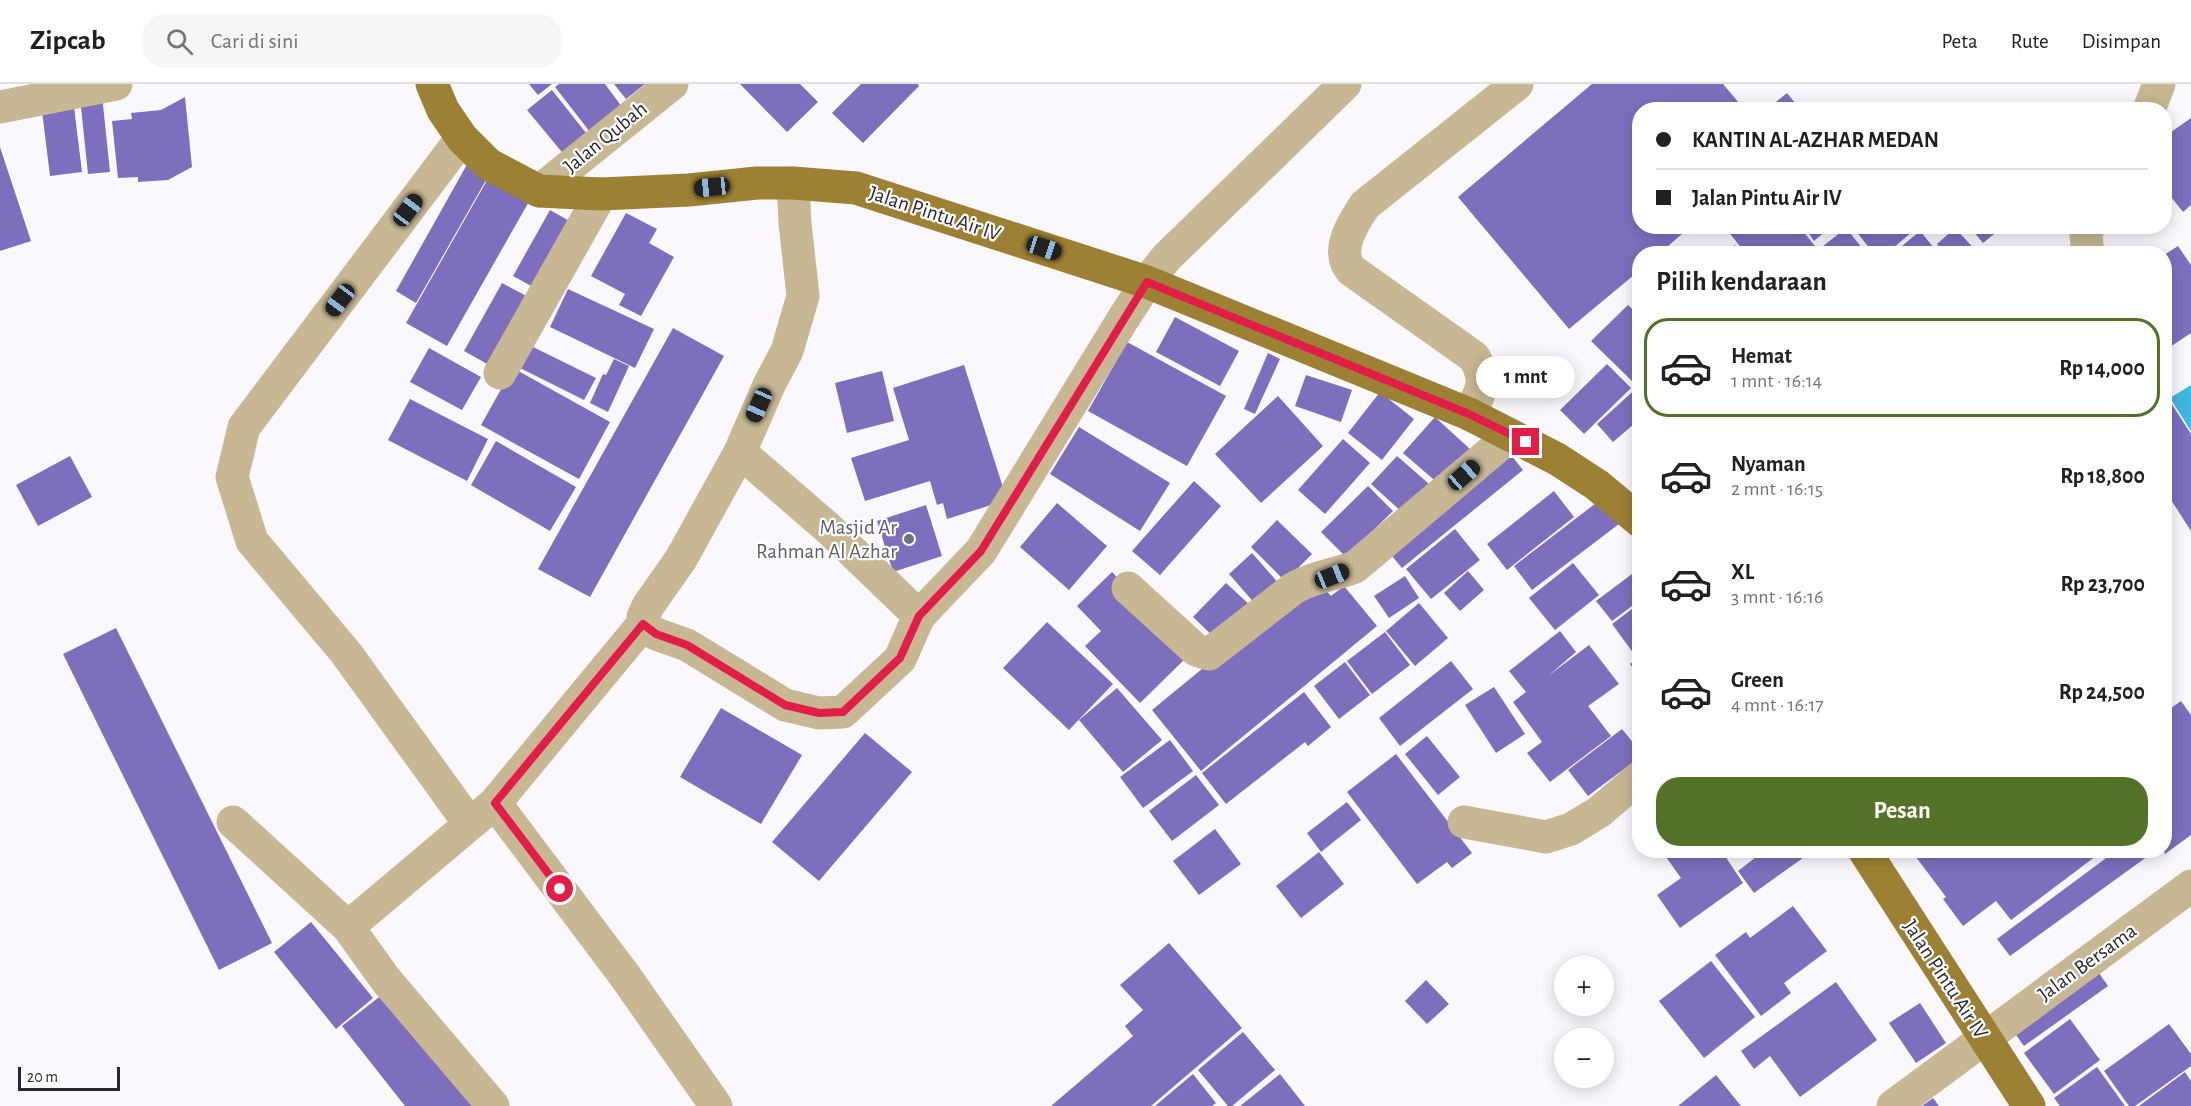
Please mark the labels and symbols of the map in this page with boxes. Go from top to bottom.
street label: Jalan Qubah [560,98,651,177]
car [693,176,731,198]
street label: Jalan Pintu Air IV [866,182,1003,245]
car [390,190,426,230]
car [1024,234,1064,262]
car [322,280,358,320]
callout: 1 mnt [1476,355,1576,397]
car [743,385,775,425]
route end [1512,428,1539,455]
car [1445,456,1483,494]
place label: Masjid Ar Rahman Al Azhar [756,517,897,562]
marker: Masjid Ar Rahman Al Azhar [902,532,916,546]
car [1312,561,1352,591]
route start [546,875,573,902]
street label: Jalan Pintu Air IV [1899,916,1992,1043]
street label: Jalan Bersama [2034,920,2141,1005]
scale bar [18,1064,120,1092]

